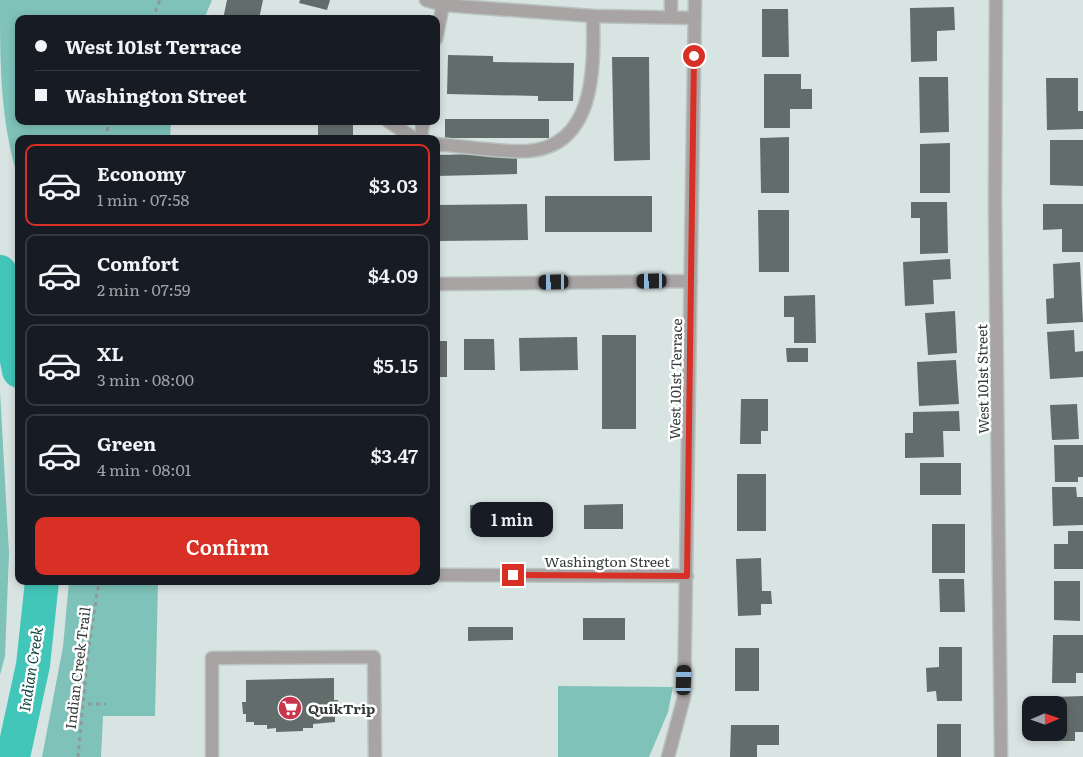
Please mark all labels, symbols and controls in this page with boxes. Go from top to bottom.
text: West 101st Terrace [65,32,242,60]
route start [683,45,705,67]
text: Washington Street [65,81,246,109]
text: Economy [97,159,186,187]
icon: car [37,163,82,208]
text: $3.03 [369,171,418,199]
text: 1 min · 07:58 [97,187,189,211]
text: Comfort [97,249,179,277]
icon: car [37,253,82,298]
text: $4.09 [368,261,418,289]
car [636,273,667,289]
car [538,274,569,290]
text: 2 min · 07:59 [97,277,190,301]
street label: West 101st Terrace [664,318,686,440]
street label: West 101st Street [971,324,993,434]
text: XL [97,339,124,367]
icon: car [37,343,82,388]
text: $5.15 [373,351,418,379]
text: 3 min · 08:00 [97,367,194,391]
text: Green [97,429,156,457]
icon: car [37,433,82,478]
text: $3.47 [370,441,418,469]
text: 4 min · 08:01 [97,457,191,481]
callout: 1 min [472,502,554,538]
text: 1 min [491,507,533,531]
button: Confirm [35,517,420,575]
street label: Washington Street [544,551,670,571]
route end [502,564,524,586]
street label: Indian Creek Trail [60,605,94,730]
water label: Indian Creek [12,624,48,713]
car [675,665,692,695]
supermarket icon: QuikTrip [277,695,303,721]
north arrow [1022,696,1068,741]
map controls [1022,696,1067,741]
place label: QuikTrip [308,698,375,718]

